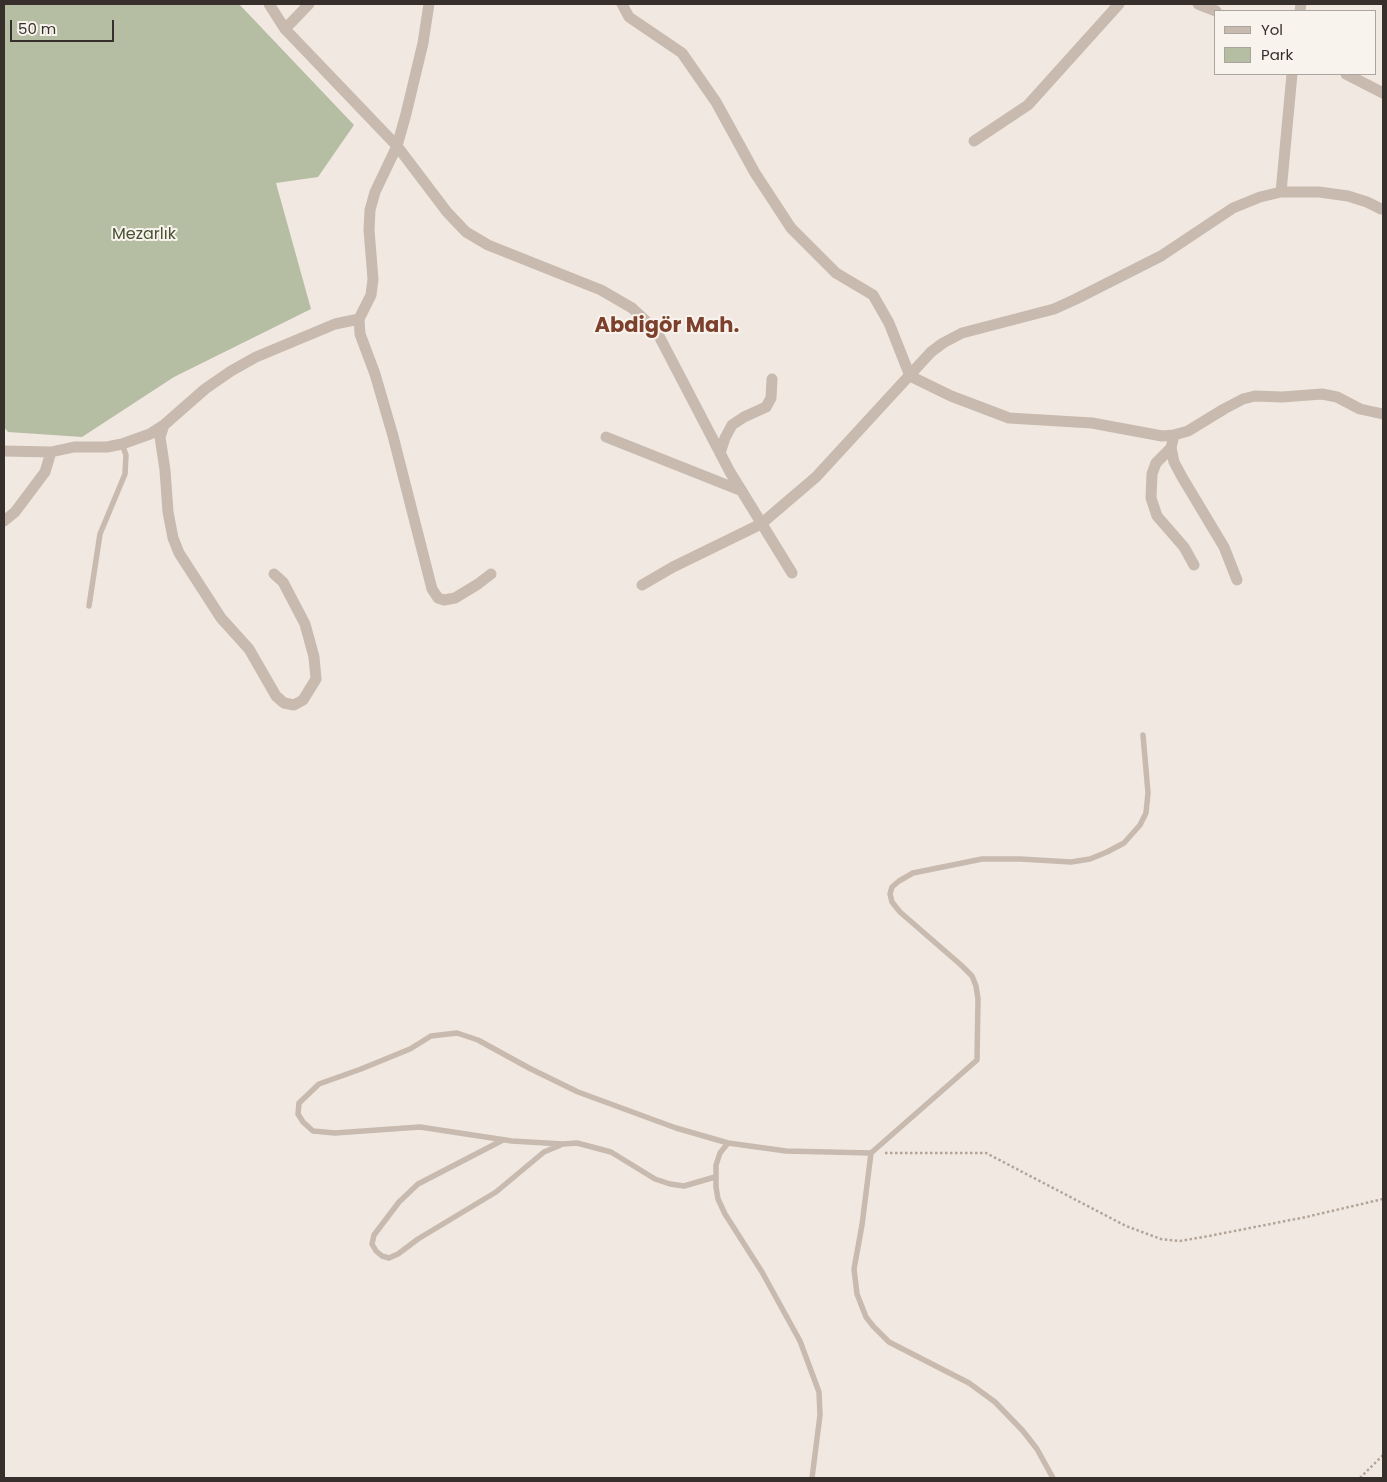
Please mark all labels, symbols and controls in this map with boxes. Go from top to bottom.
scale bar [12,10,116,42]
legend [1214,10,1377,75]
text: 50 m [18,18,56,39]
text: Yol [1261,19,1283,40]
text: Park [1261,44,1293,65]
park label: Mezarlık [112,225,176,245]
district label: Abdigör Mah. [595,314,739,340]

